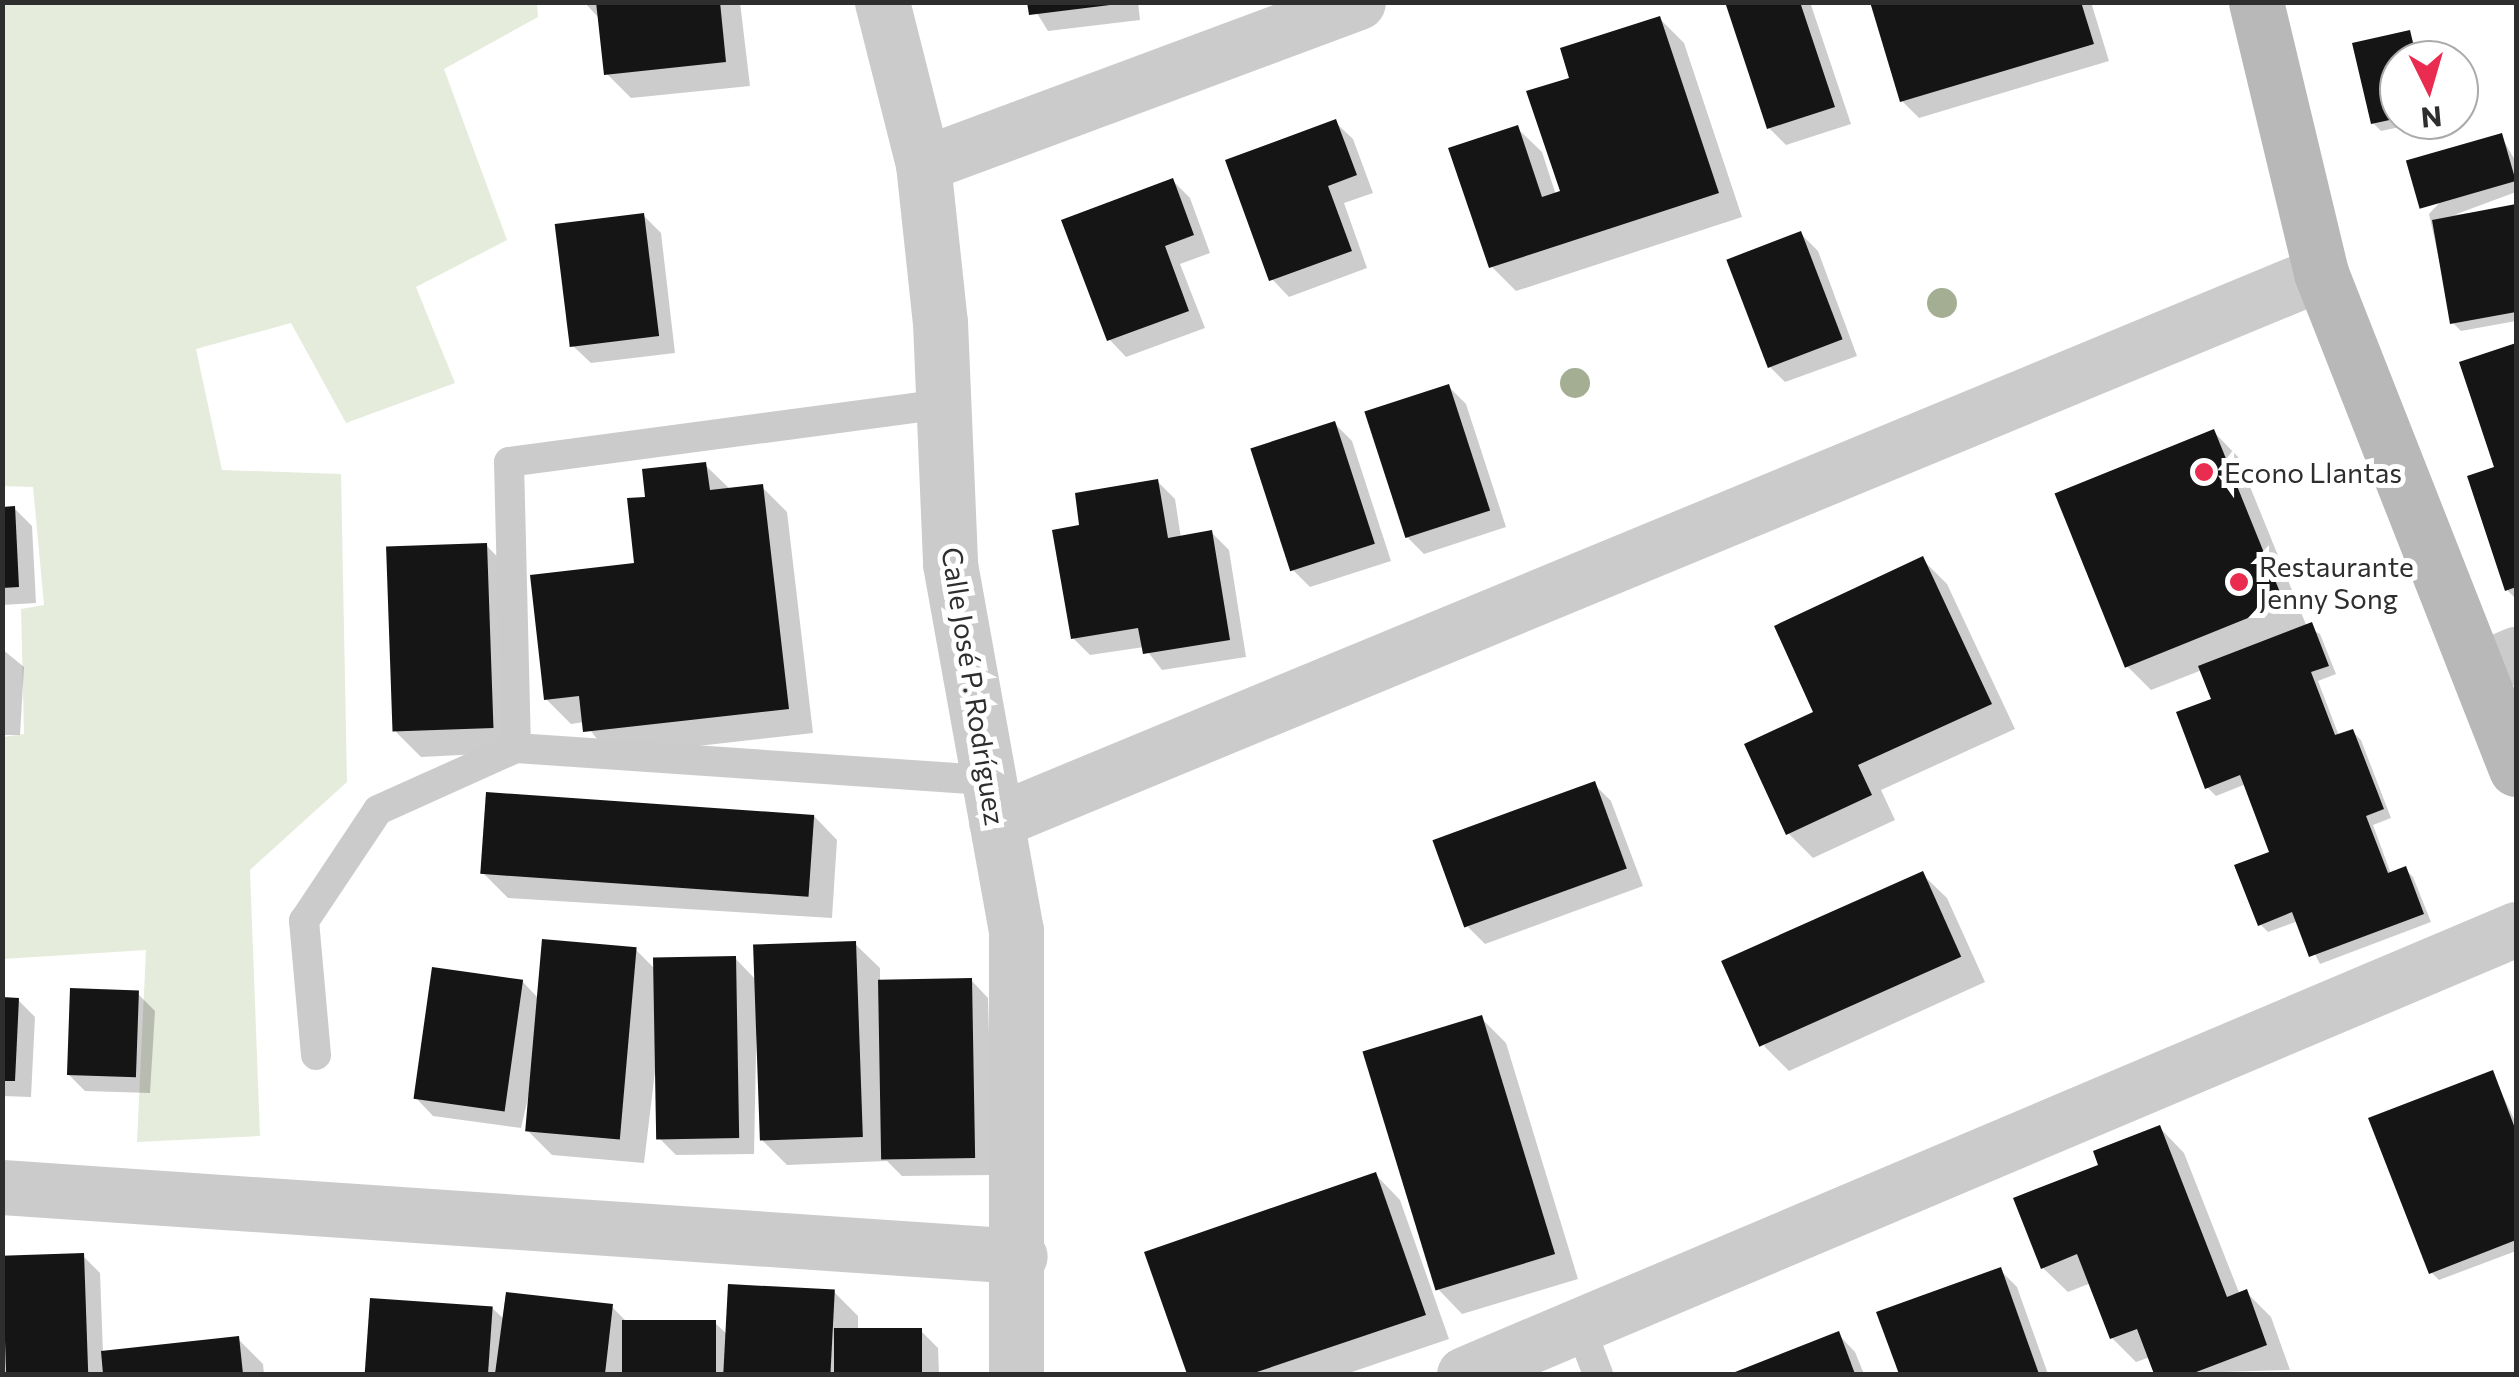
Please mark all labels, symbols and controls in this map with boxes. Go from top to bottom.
north arrow [2379,40,2479,140]
text: N [2419,100,2443,136]
place label: Econo Llantas [2224,455,2402,489]
marker: Econo Llantas [2193,461,2215,483]
street label: Calle José P. Rodríguez [935,545,1013,827]
place label: Restaurante Jenny Song [2259,549,2414,615]
marker: Restaurante Jenny Song [2228,571,2250,593]

